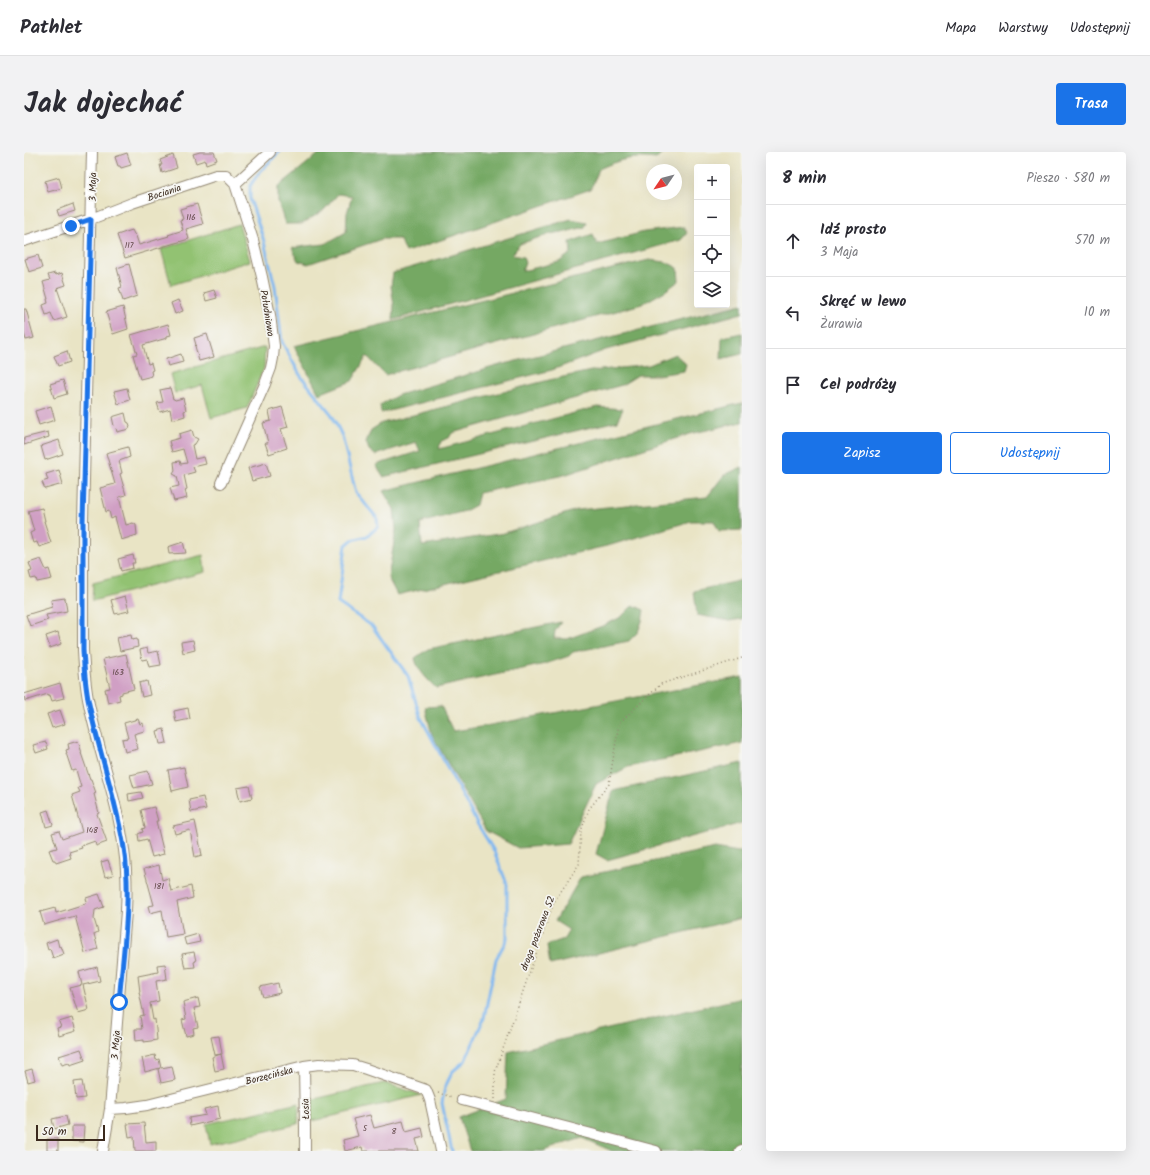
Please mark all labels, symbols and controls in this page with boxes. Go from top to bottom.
text: Pathlet [20,13,82,43]
text: Mapa [945,17,976,39]
text: Warstwy [998,17,1048,39]
text: Udostępnij [1070,17,1130,39]
text: Jak dojechać [24,82,183,127]
button: Trasa [1056,83,1126,125]
north arrow [646,164,682,200]
map controls [694,164,730,308]
button: + [694,164,730,200]
text: 8 min [782,165,826,192]
text: Pieszo · 580 m [1026,168,1110,189]
street label: 3 Maja [85,172,101,202]
street label: Bociania [145,180,184,206]
button: − [694,200,730,236]
house number: 116 [186,211,196,224]
route end [62,217,80,235]
text: Idź prosto [820,218,886,242]
icon: ahead [782,230,804,252]
text: 570 m [1075,230,1110,251]
button: locate [694,236,730,272]
house number: 117 [125,239,134,252]
text: 3 Maja [820,242,858,263]
button: layers [694,272,730,308]
street label: Południowa [255,289,279,338]
text: Skręć w lewo [820,290,906,314]
icon: left [782,302,804,324]
text: 10 m [1084,302,1110,323]
text: Żurawia [820,314,863,335]
text: Cel podróży [820,373,896,397]
icon: arrive [782,374,804,396]
button: Zapisz [782,432,942,474]
button: Udostępnij [950,432,1110,474]
house number: 163 [112,666,124,679]
house number: 148 [86,824,98,837]
house number: 181 [154,880,164,893]
street label: droga pożarowa 52 [516,893,560,973]
route start [110,993,128,1011]
street label: 3 Maja [107,1029,125,1060]
street label: Borzęcińska [244,1062,295,1090]
street label: Łosia [298,1098,314,1120]
house number: 5 [363,1122,368,1135]
scale bar [36,1123,105,1142]
text: 50 m [42,1123,67,1141]
house number: 8 [392,1125,397,1138]

